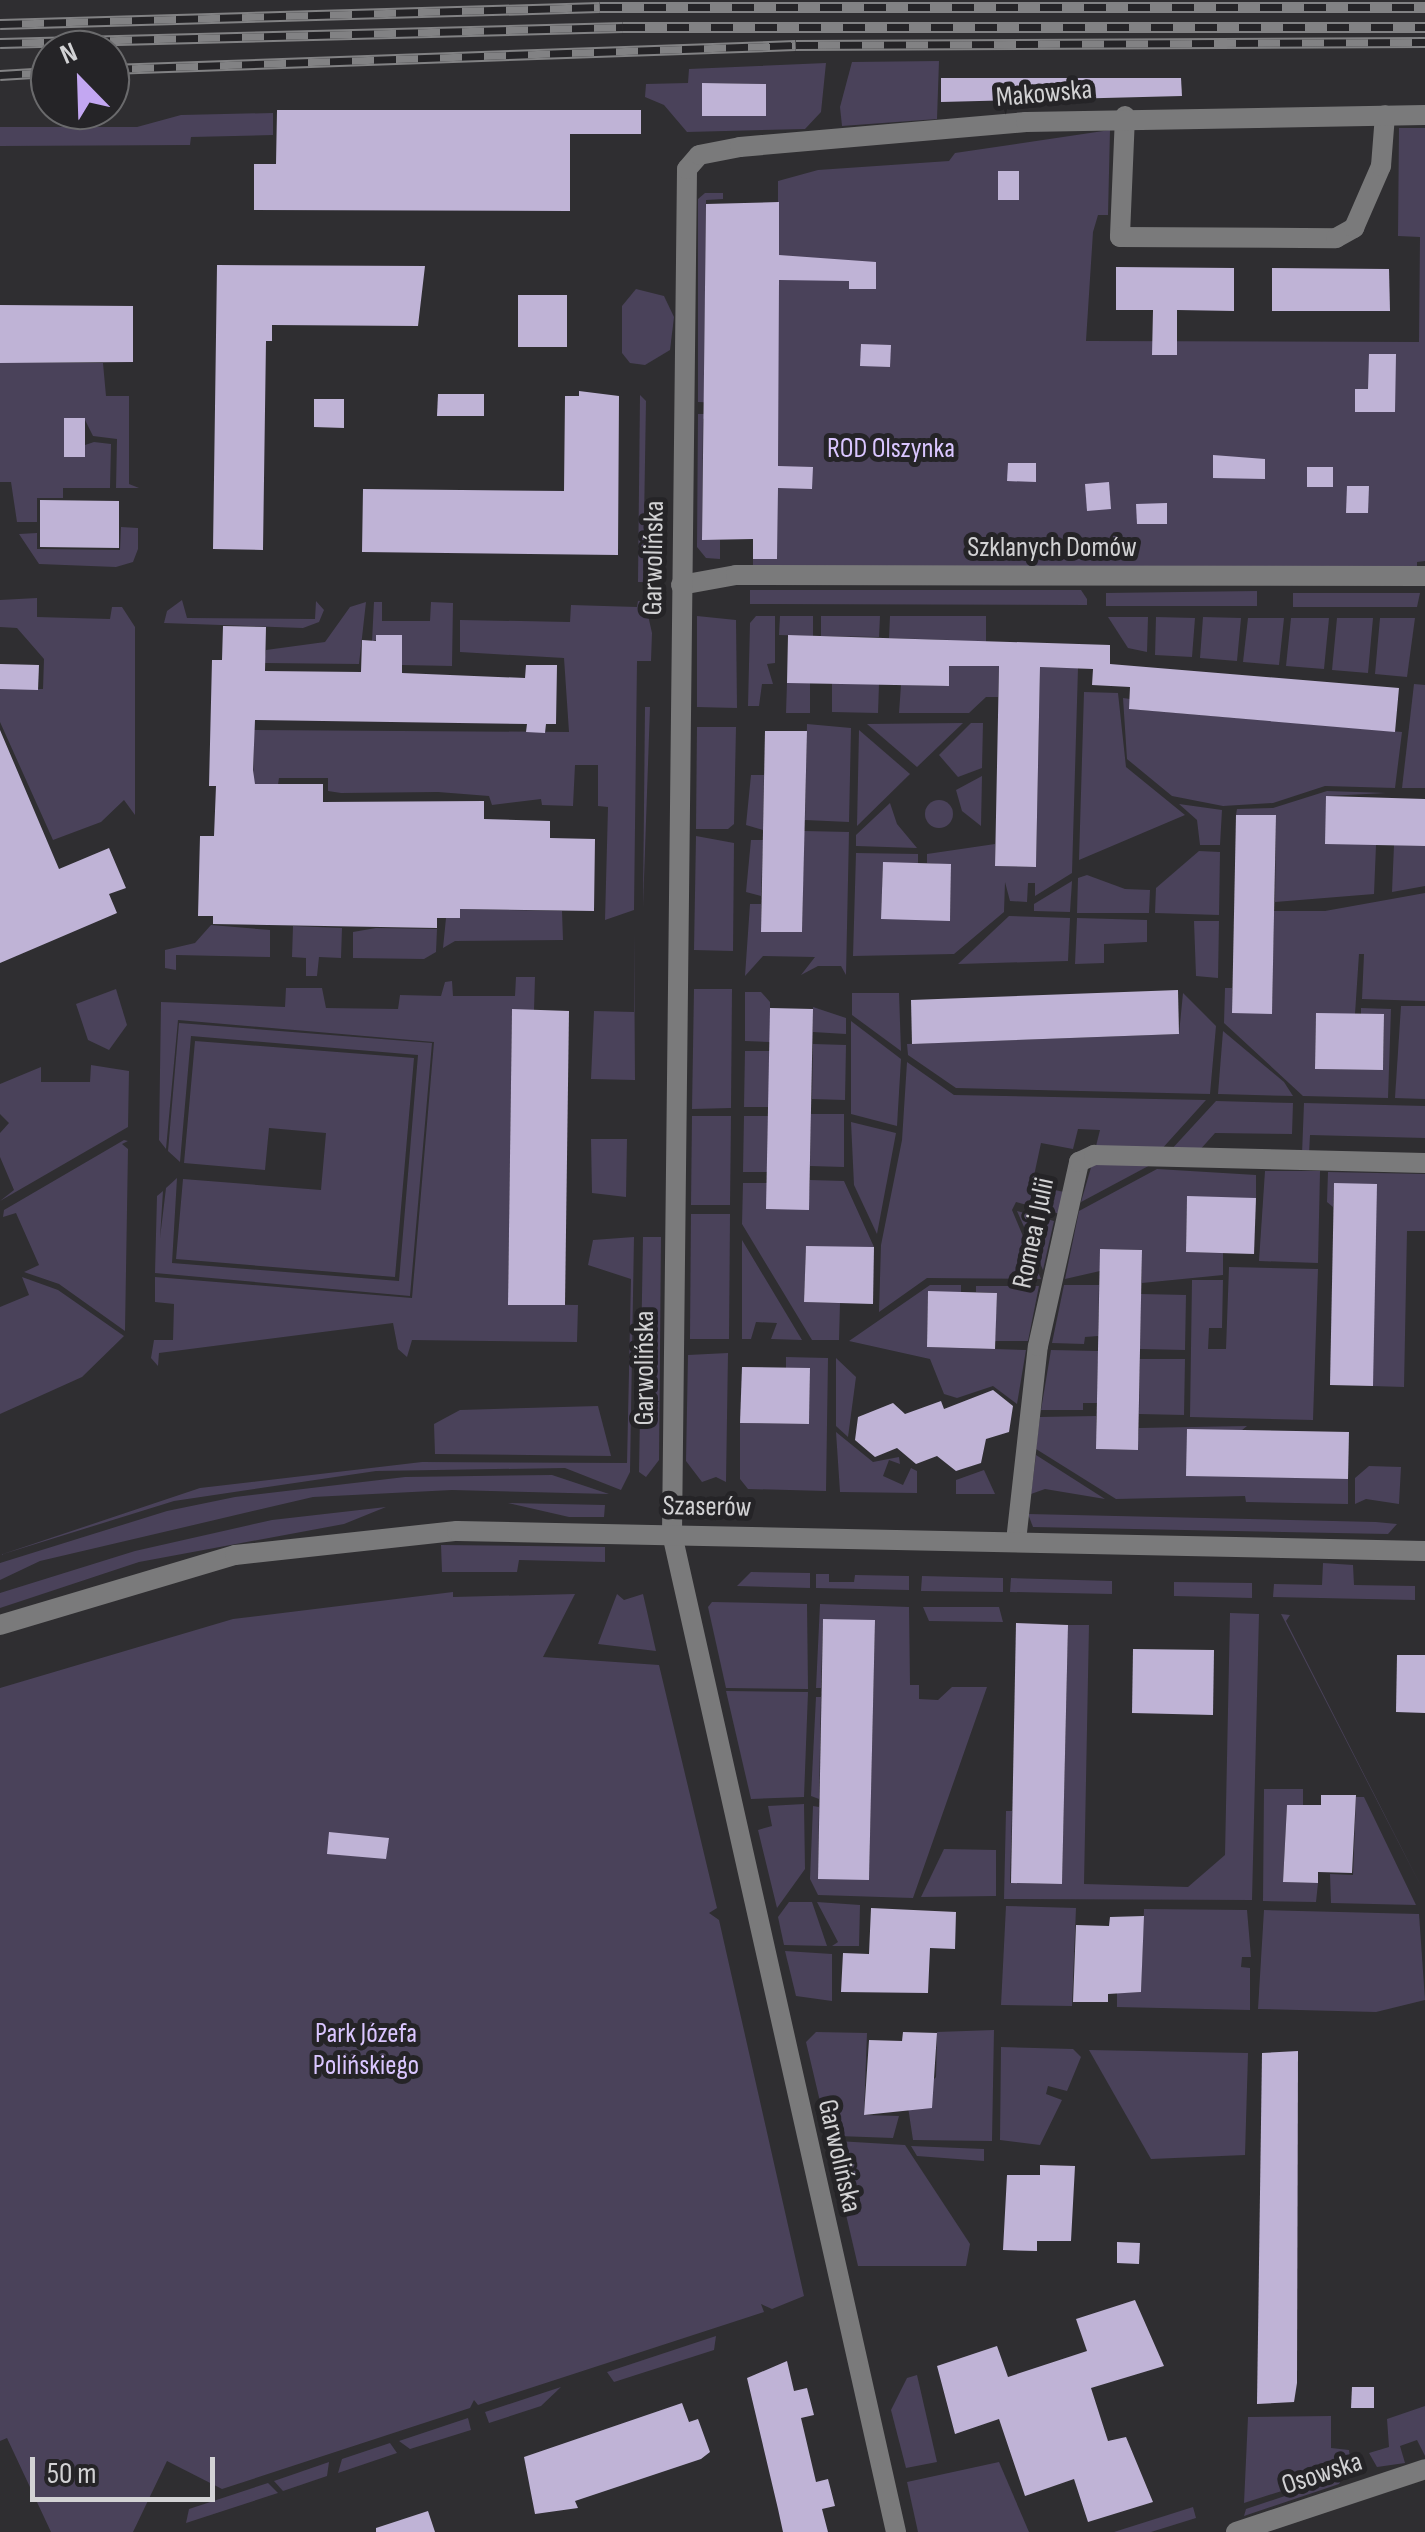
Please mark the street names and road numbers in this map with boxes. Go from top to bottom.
street label: Makowska [995,73,1093,115]
street label: Garwolińska [636,500,672,616]
street label: Szklanych Domów [967,531,1137,565]
street label: Romea i Julii [1006,1175,1062,1291]
street label: Garwolińska [628,1311,662,1425]
street label: Szaserów [662,1489,752,1525]
street label: Garwolińska [810,2096,868,2216]
street label: Osowska [1278,2445,1366,2503]

